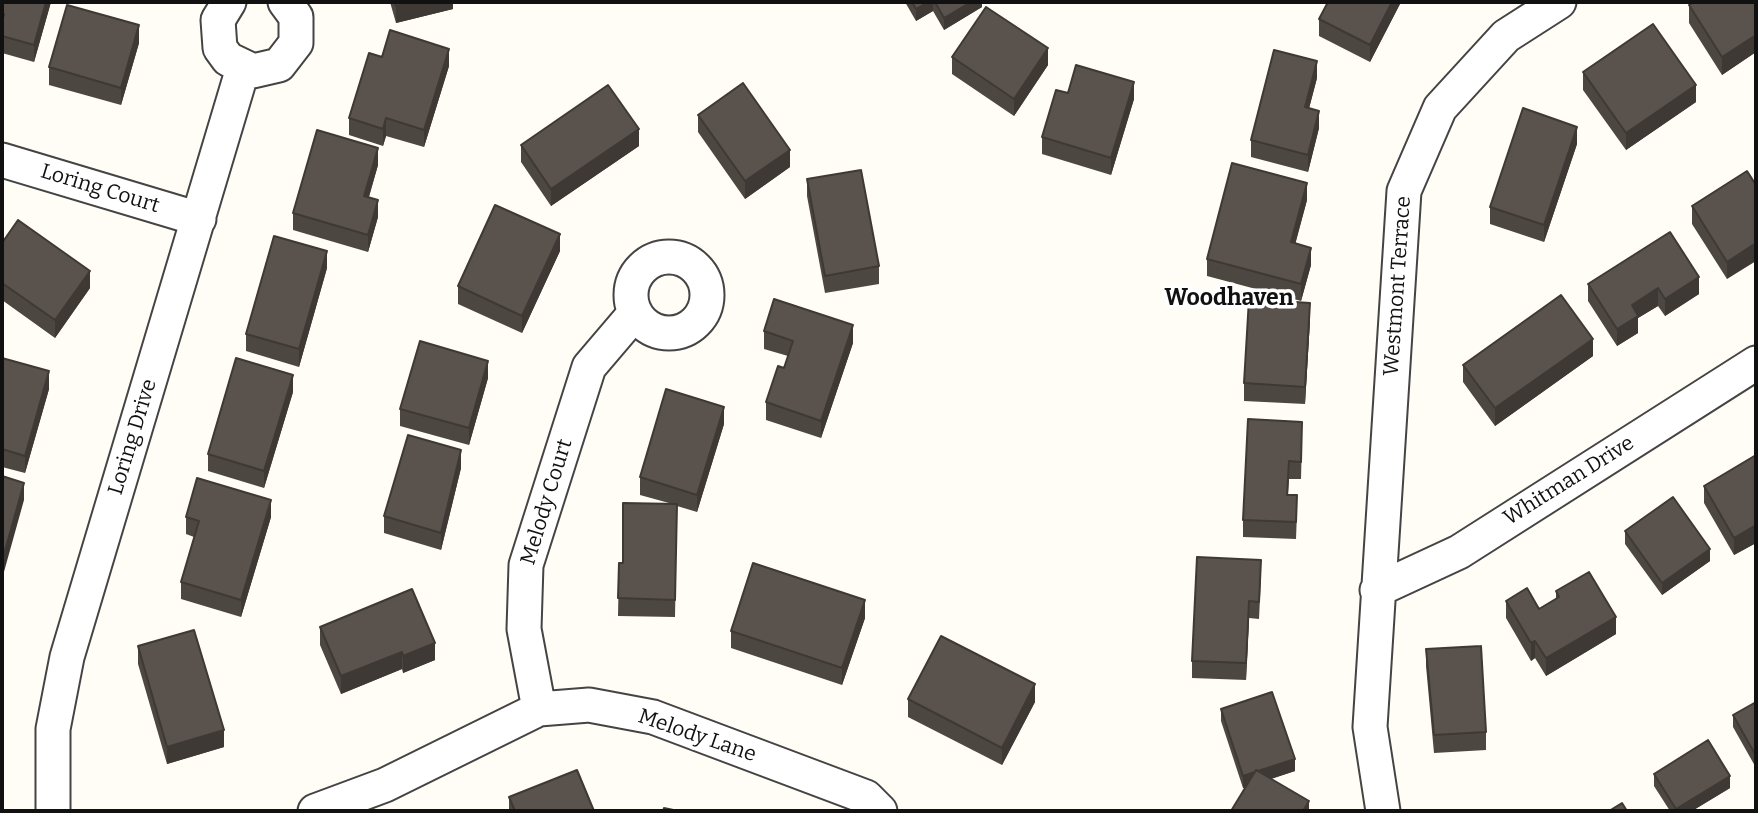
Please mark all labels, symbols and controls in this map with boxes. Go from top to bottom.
street label: Loring Court [38,159,162,219]
street label: Westmont Terrace [1379,195,1417,377]
district label: Woodhaven [1165,285,1293,313]
street label: Loring Drive [103,376,163,498]
street label: Whitman Drive [1499,431,1639,531]
street label: Melody Court [516,436,578,568]
street label: Melody Lane [635,704,759,768]

